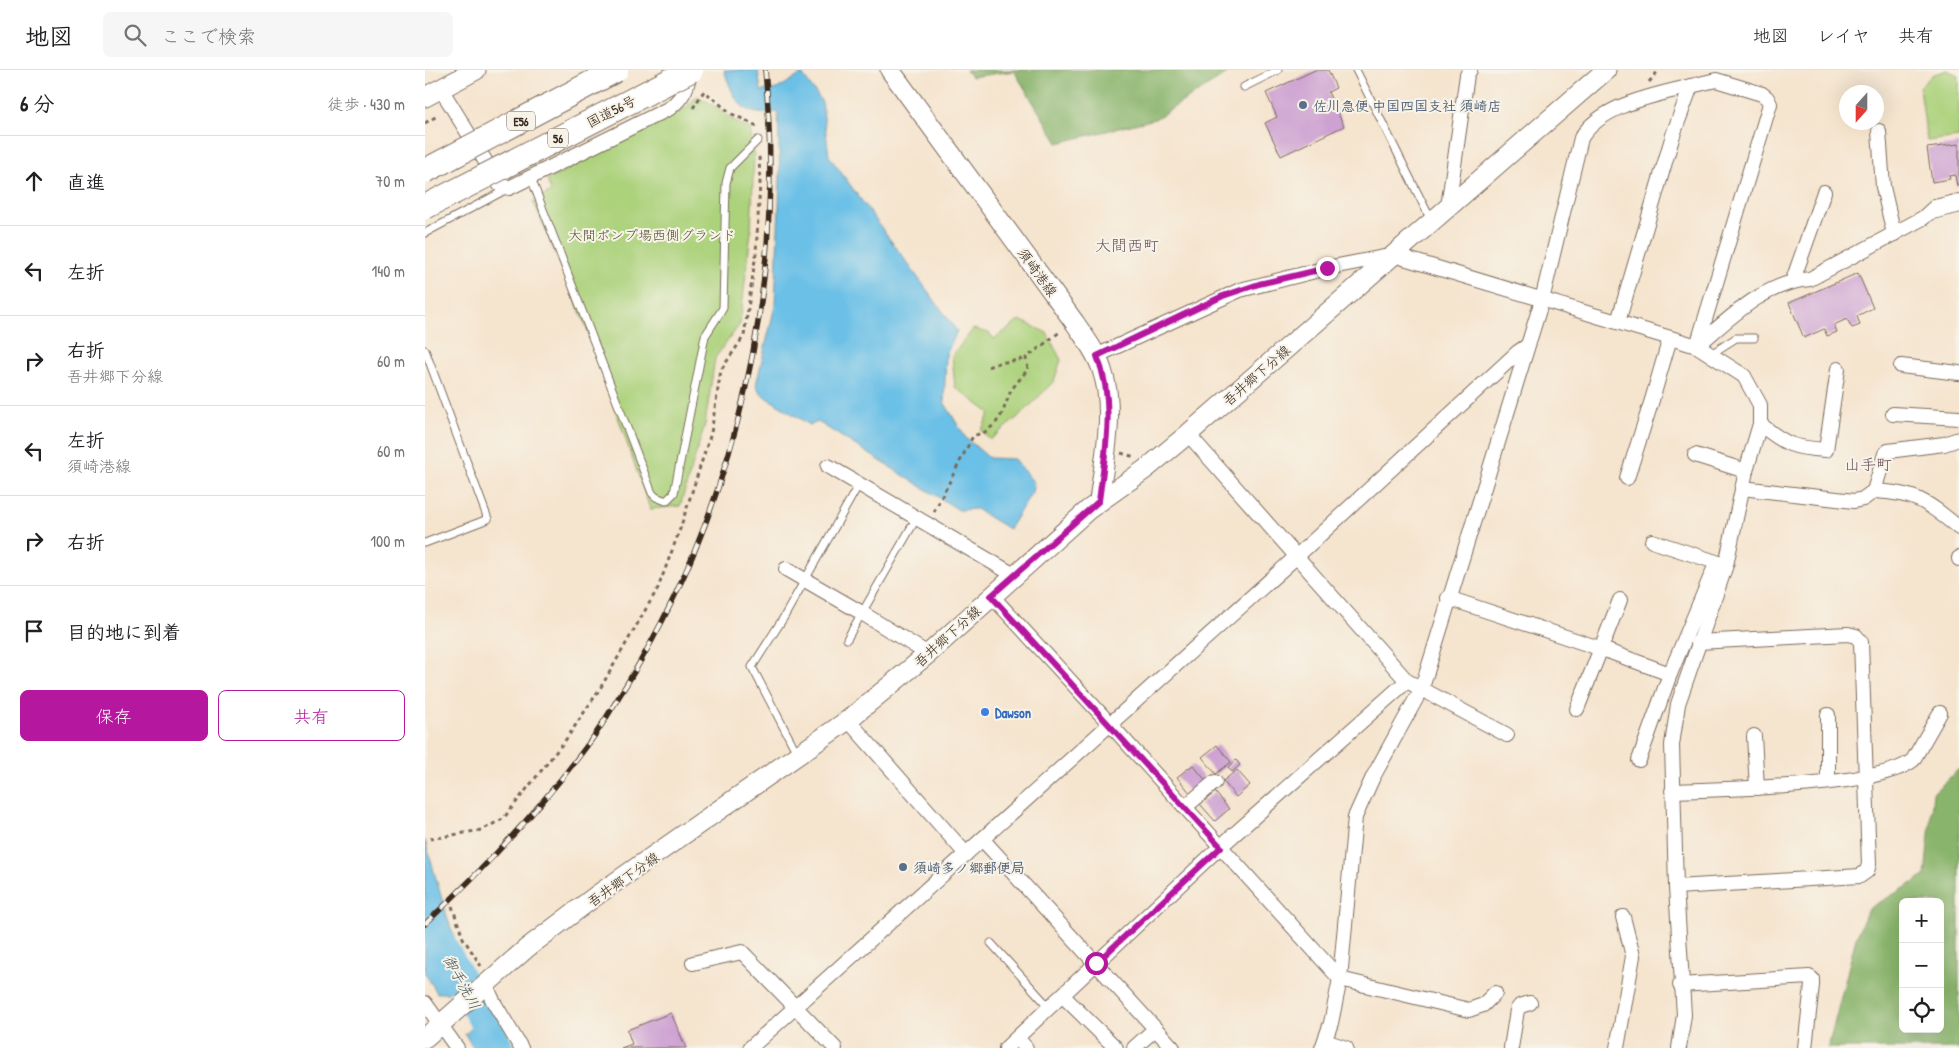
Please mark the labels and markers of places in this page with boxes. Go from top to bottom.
place label: 佐川急便 中国四国支社 須崎店 [1313,96,1501,115]
marker: 佐川急便 中国四国支社 須崎店 [1297,99,1309,111]
place label: Dawson [995,703,1031,722]
marker: Dawson [979,706,991,718]
place label: 須崎多ノ郷郵便局 [913,858,1025,877]
marker: 須崎多ノ郷郵便局 [897,861,909,873]

